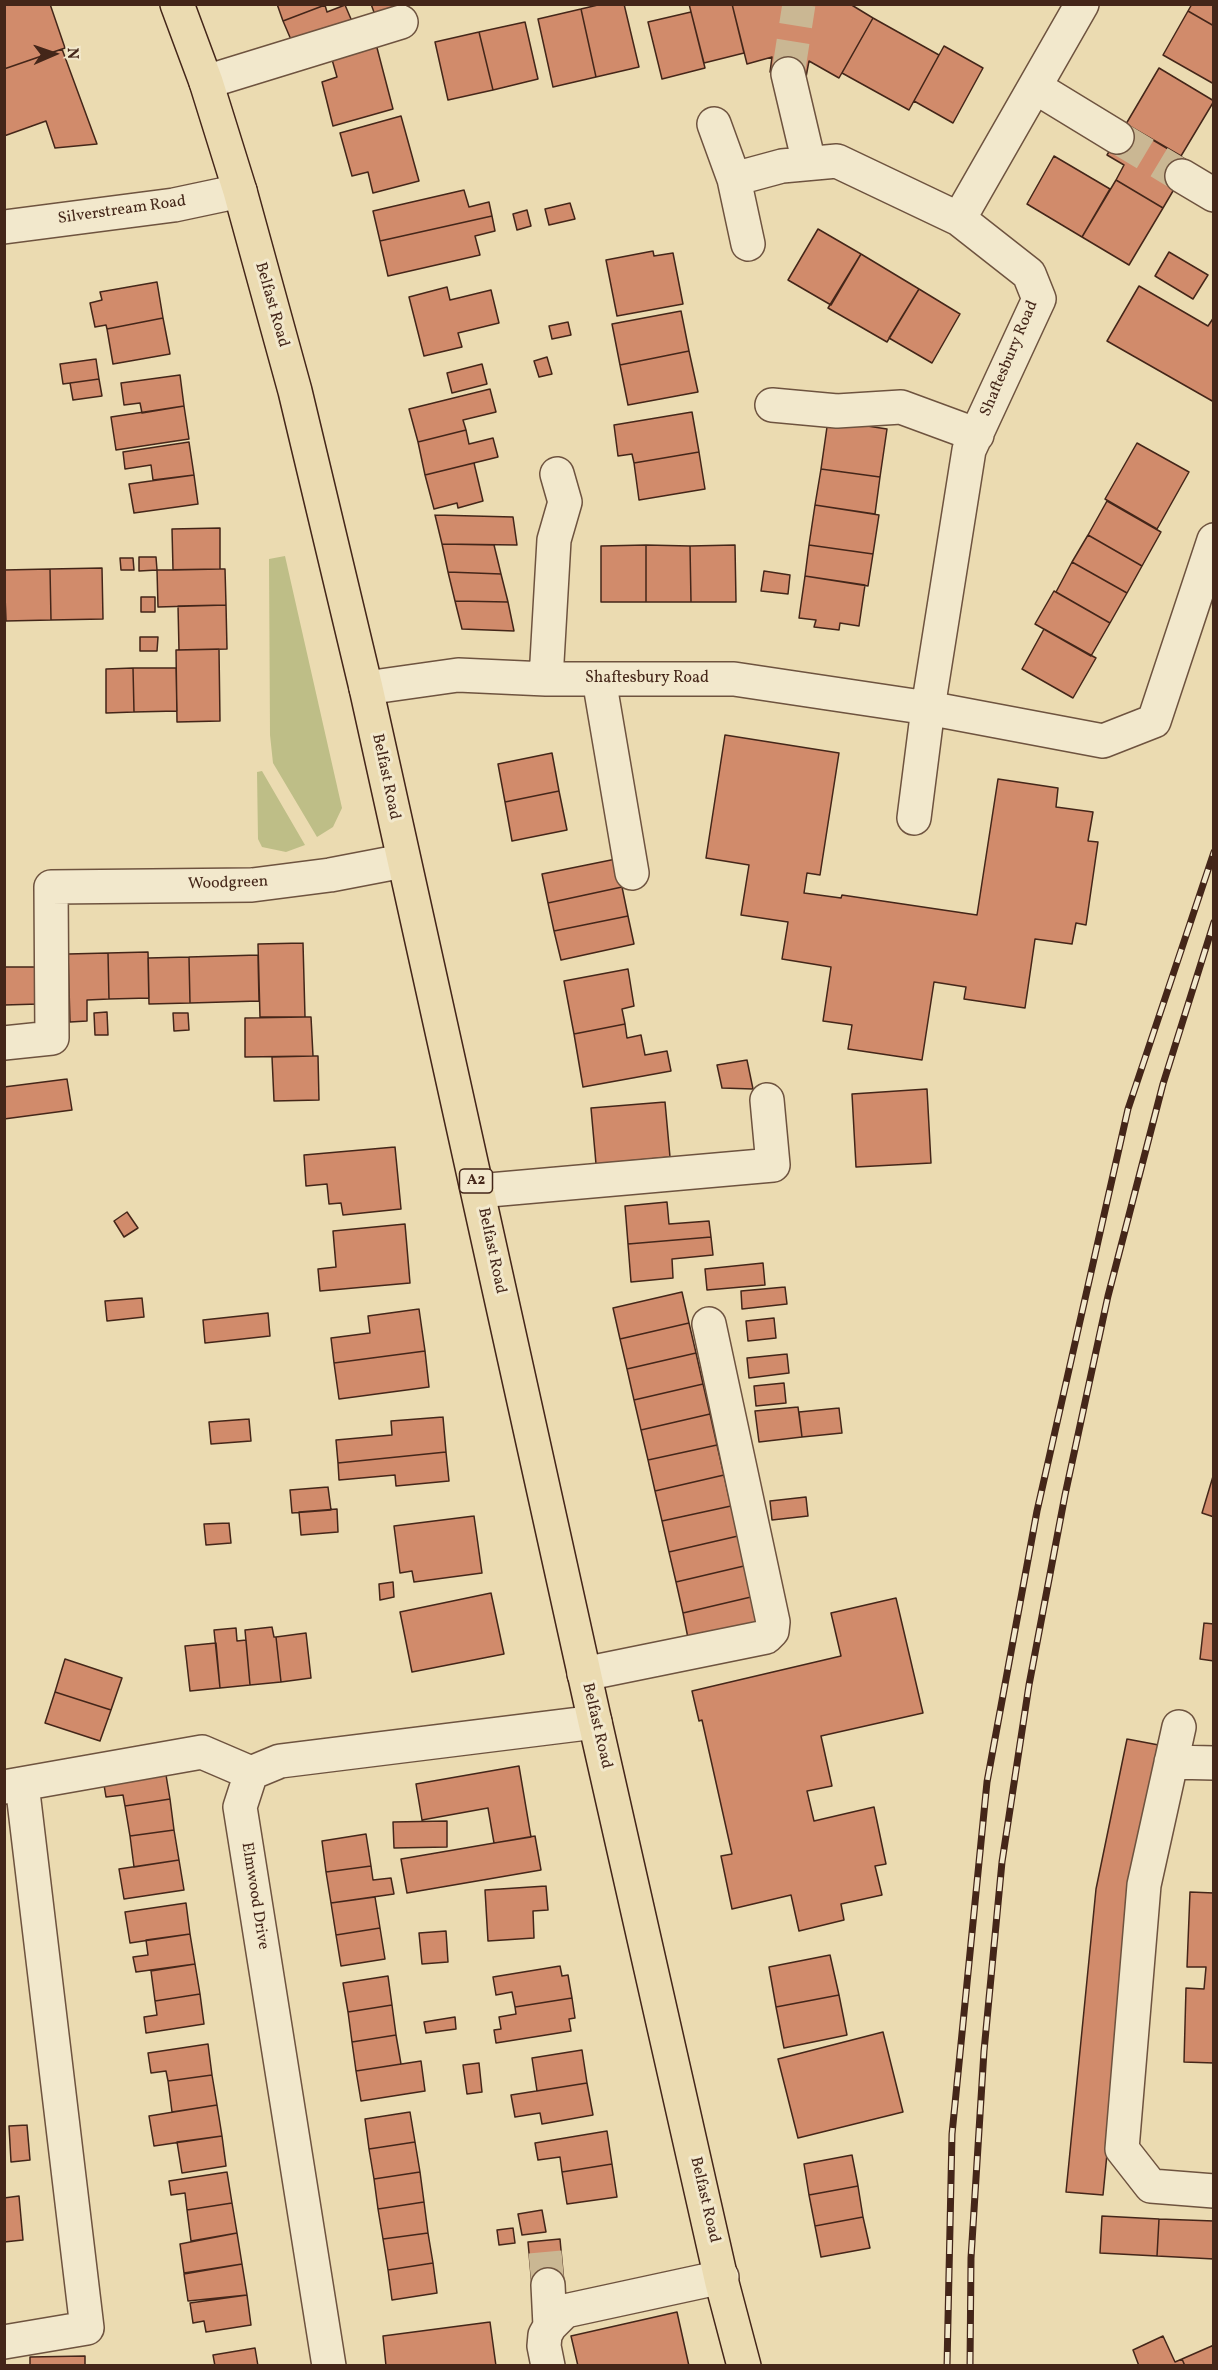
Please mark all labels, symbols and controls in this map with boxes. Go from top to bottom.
north arrow [24,24,84,84]
text: N [61,47,83,60]
street label: Silverstream Road [57,193,187,229]
street label: Belfast Road [250,260,292,350]
street label: Shaftesbury Road [977,298,1043,420]
street label: Shaftesbury Road [585,669,709,689]
street label: Belfast Road [367,732,403,822]
street label: Woodgreen [187,873,269,895]
road number: A2 [460,1169,492,1193]
street label: Belfast Road [473,1206,509,1296]
street label: Belfast Road [577,1681,615,1771]
street label: Elmwood Drive [236,1841,272,1951]
street label: Belfast Road [685,2155,723,2245]

